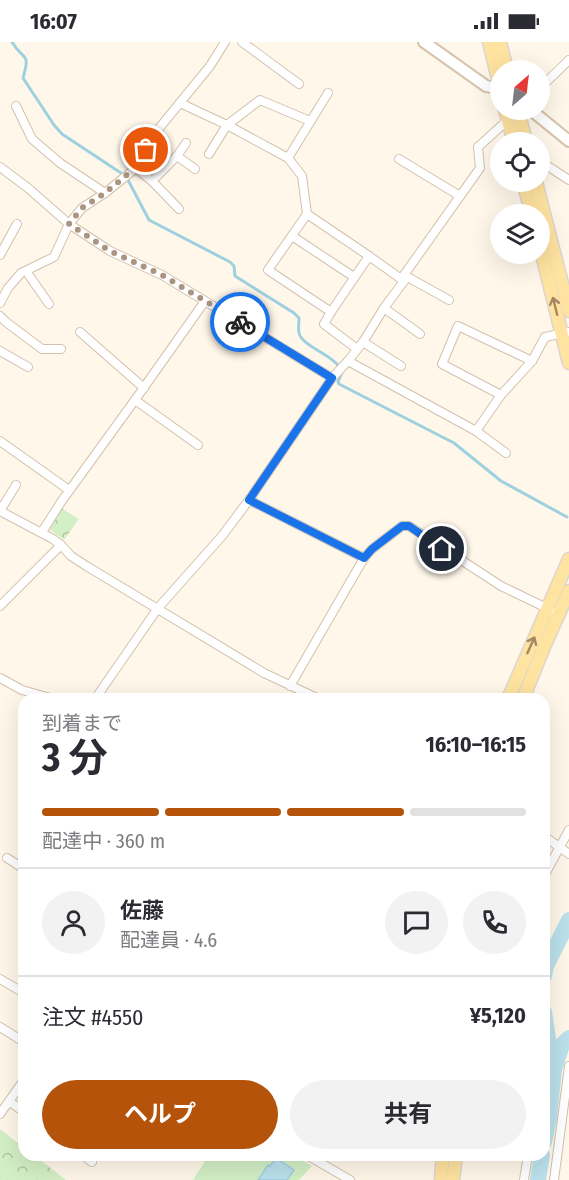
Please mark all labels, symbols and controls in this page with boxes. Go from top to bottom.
text: 16:07 [30,8,77,35]
north arrow [490,60,550,120]
map controls [490,60,550,264]
pin [120,124,171,175]
button: locate [490,132,550,192]
icon: bag [129,133,162,166]
button: layers [490,204,550,264]
courier [210,292,270,352]
one-way arrow [548,297,560,316]
icon: bike [224,306,257,339]
pin [416,523,467,574]
icon: home [425,532,458,565]
one-way arrow [526,636,537,654]
text: 到着まで [42,711,122,735]
text: 16:10–16:15 [425,731,526,758]
text: 3 分 [42,735,108,781]
text: 配達中 · 360 m [42,829,165,853]
button: person [42,891,105,954]
button: chat [385,891,448,954]
button: phone [463,891,526,954]
text: 佐藤 [120,897,164,924]
text: 配達員 · 4.6 [120,928,217,952]
text: ¥5,120 [470,1002,526,1029]
text: 注文 #4550 [42,1004,144,1031]
button: ヘルプ [42,1080,278,1149]
button: 共有 [290,1080,526,1149]

